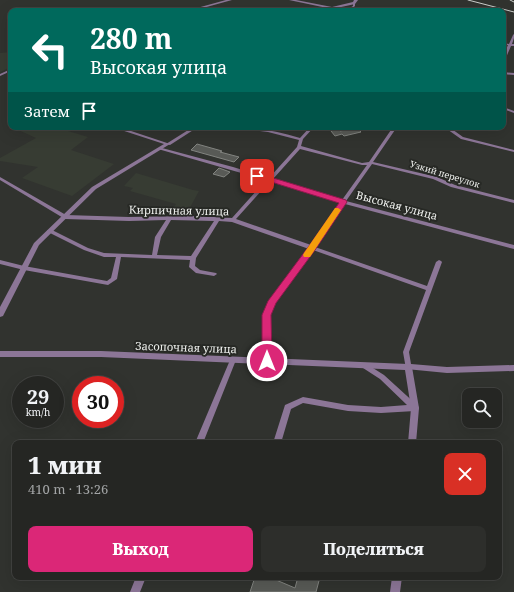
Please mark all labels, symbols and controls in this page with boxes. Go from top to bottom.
text: 280 m [90,19,172,57]
icon: left [24,24,76,76]
text: Высокая улица [90,55,227,79]
icon: arrive [78,100,100,122]
text: Затем [24,101,70,121]
street label: Узкий переулок [408,157,482,191]
pin [240,159,274,193]
icon: arrive [246,165,268,187]
street label: Высокая улица [355,187,439,223]
street label: Кирпичная улица [129,202,229,218]
street label: Засопочная улица [135,338,237,356]
position arrow [246,340,288,382]
speed limit sign: 30 [72,376,124,428]
text: 29 [27,383,49,410]
map controls [462,388,502,428]
button: search [462,388,502,428]
text: km/h [26,405,50,419]
text: 1 мин [28,448,102,481]
button: close [444,453,486,495]
text: 410 m · 13:26 [28,480,108,498]
button: Выход [28,526,253,572]
button: Поделиться [261,526,486,572]

